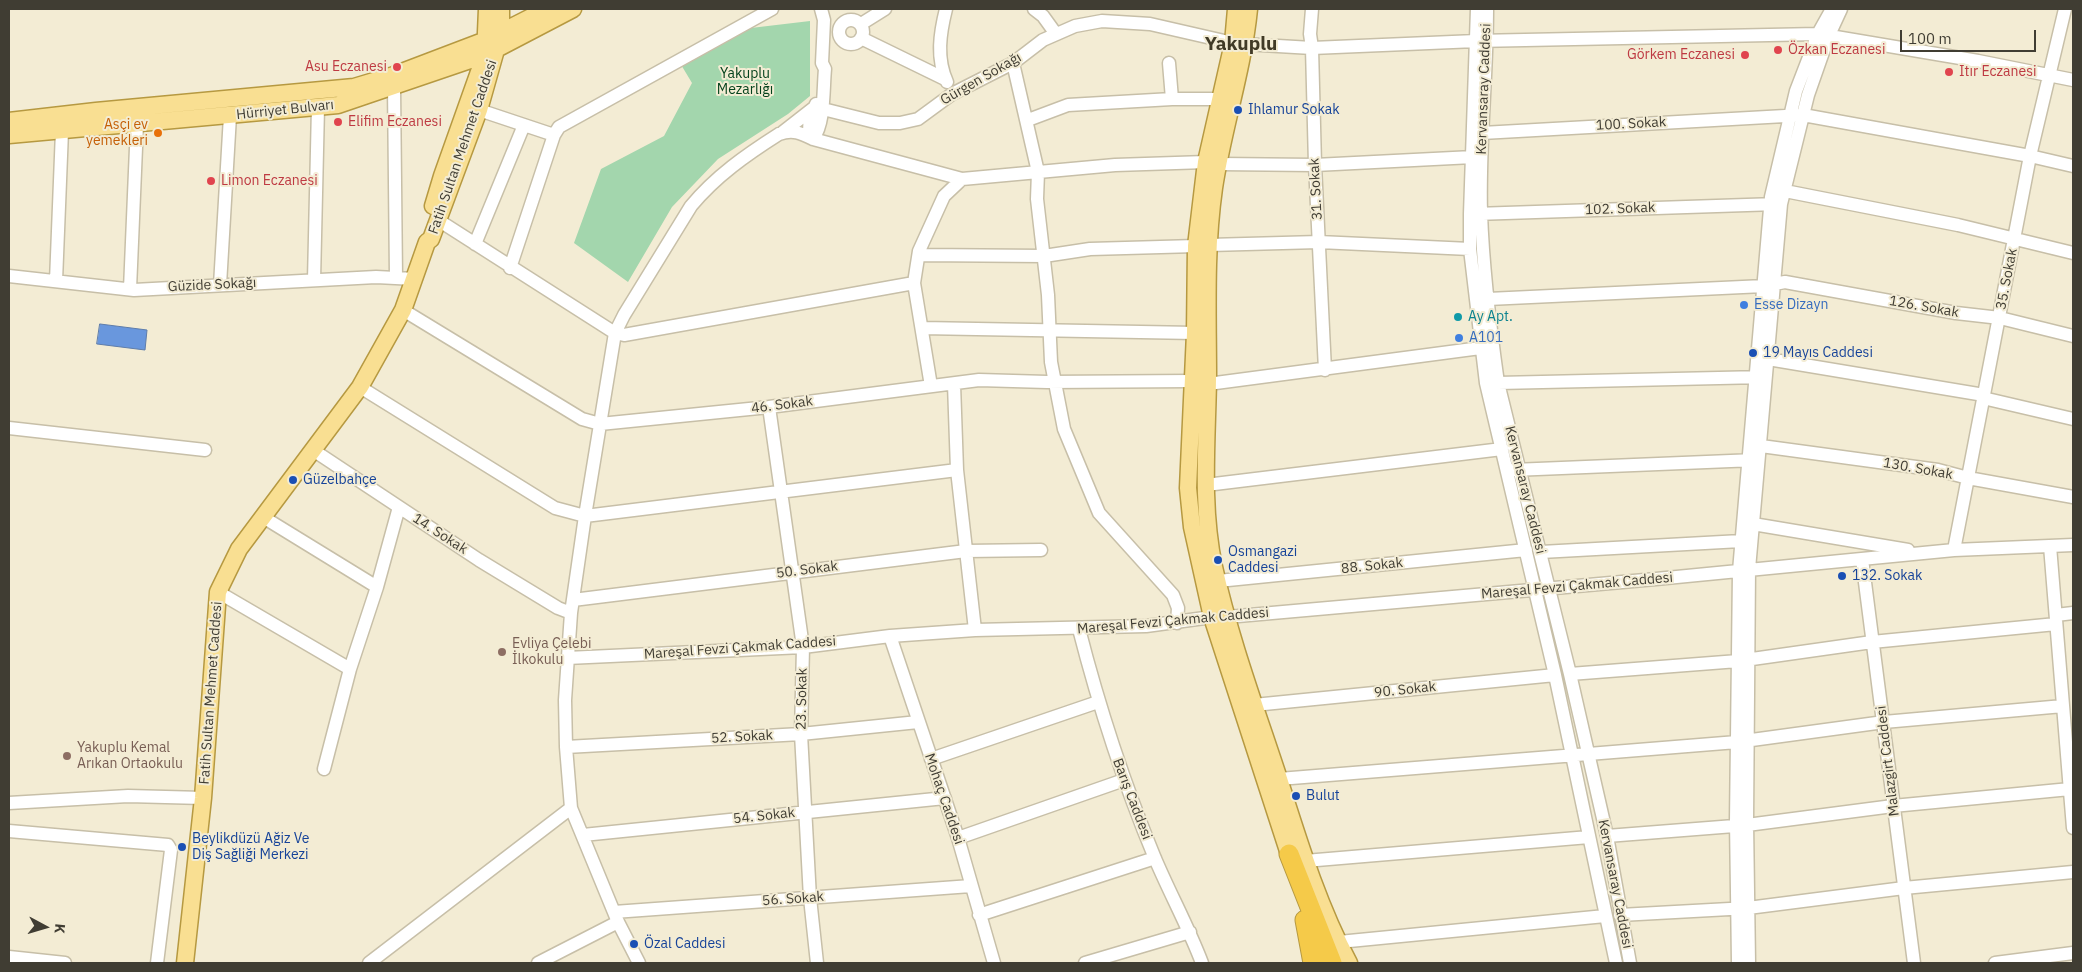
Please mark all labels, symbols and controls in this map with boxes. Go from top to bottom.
scale bar [1902,20,2038,52]
street label: Kervansaray Caddesi [1473,23,1495,155]
text: 100 m [1908,29,1952,48]
district label: Yakuplu [1205,34,1277,56]
place label: Özkan Eczanesi [1788,42,1885,58]
marker: Özkan Eczanesi [1772,44,1784,56]
place label: Görkem Eczanesi [1627,47,1735,63]
street label: Gürgen Sokağı [938,49,1024,109]
marker: Görkem Eczanesi [1739,49,1751,61]
street label: Fatih Sultan Mehmet Caddesi [425,58,501,236]
place label: Asu Eczanesi [305,59,387,75]
marker: Asu Eczanesi [391,61,403,73]
place label: Itır Eczanesi [1959,64,2036,80]
park label: Yakuplu Mezarlığı [717,66,773,98]
marker: Itır Eczanesi [1943,66,1955,78]
street label: Hürriyet Bulvarı [235,97,335,123]
place label: Ihlamur Sokak [1248,102,1340,118]
marker: Ihlamur Sokak [1232,104,1244,116]
place label: Elifim Eczanesi [348,114,442,130]
street label: 100. Sokak [1595,114,1667,134]
marker: Elifim Eczanesi [332,116,344,128]
place label: Asçi ev yemekleri [86,117,148,150]
marker: Asçi ev yemekleri [152,127,164,139]
street label: 31. Sokak [1306,158,1326,220]
place label: Limon Eczanesi [221,173,318,189]
marker: Limon Eczanesi [205,175,217,187]
street label: 102. Sokak [1585,199,1655,219]
street label: 35. Sokak [1993,247,2021,311]
street label: Güzide Sokağı [167,274,257,296]
street label: 126. Sokak [1888,293,1960,321]
place label: Esse Dizayn [1754,297,1828,313]
marker: Esse Dizayn [1738,299,1750,311]
place label: Ay Apt. [1468,309,1513,325]
marker: Ay Apt. [1452,311,1464,323]
place label: A101 [1469,330,1503,346]
marker: A101 [1453,332,1465,344]
place label: 19 Mayıs Caddesi [1763,345,1873,361]
marker: 19 Mayıs Caddesi [1747,347,1759,359]
street label: 46. Sokak [750,393,814,417]
street label: Kervansaray Caddesi [1501,424,1549,556]
street label: 130. Sokak [1882,455,1954,483]
place label: Güzelbahçe [303,472,377,488]
marker: Güzelbahçe [287,474,299,486]
street label: 14. Sokak [409,510,471,558]
place label: Osmangazi Caddesi [1228,544,1297,576]
marker: Osmangazi Caddesi [1212,554,1224,566]
street label: 88. Sokak [1340,554,1404,578]
street label: 50. Sokak [775,558,839,582]
place label: 132. Sokak [1852,568,1922,584]
street label: Mareşal Fevzi Çakmak Caddesi [1480,569,1674,603]
marker: 132. Sokak [1836,570,1848,582]
street label: Fatih Sultan Mehmet Caddesi [196,601,226,785]
street label: Mareşal Fevzi Çakmak Caddesi [1076,604,1270,638]
street label: Mareşal Fevzi Çakmak Caddesi [643,633,837,663]
place label: Evliya Çelebi İlkokulu [512,636,591,669]
marker: Evliya Çelebi İlkokulu [496,646,508,658]
street label: 23. Sokak [793,668,811,730]
street label: 90. Sokak [1373,678,1437,702]
street label: Malazgirt Caddesi [1873,705,1903,817]
street label: 52. Sokak [711,727,773,747]
place label: Yakuplu Kemal Arıkan Ortaokulu [77,740,183,772]
marker: Yakuplu Kemal Arıkan Ortaokulu [61,750,73,762]
street label: Mohaç Caddesi [921,751,967,847]
street label: Barış Caddesi [1109,756,1155,842]
place label: Bulut [1306,788,1340,804]
marker: Bulut [1290,790,1302,802]
street label: 54. Sokak [732,804,796,828]
street label: Kervansaray Caddesi [1594,818,1636,950]
place label: Beylikdüzü Ağiz Ve Diş Sağliği Merkezi [192,831,310,864]
marker: Beylikdüzü Ağiz Ve Diş Sağliği Merkezi [176,841,188,853]
street label: 56. Sokak [761,888,825,910]
north arrow [20,902,70,952]
text: K [50,923,69,934]
place label: Özal Caddesi [644,936,725,952]
marker: Özal Caddesi [628,938,640,950]

